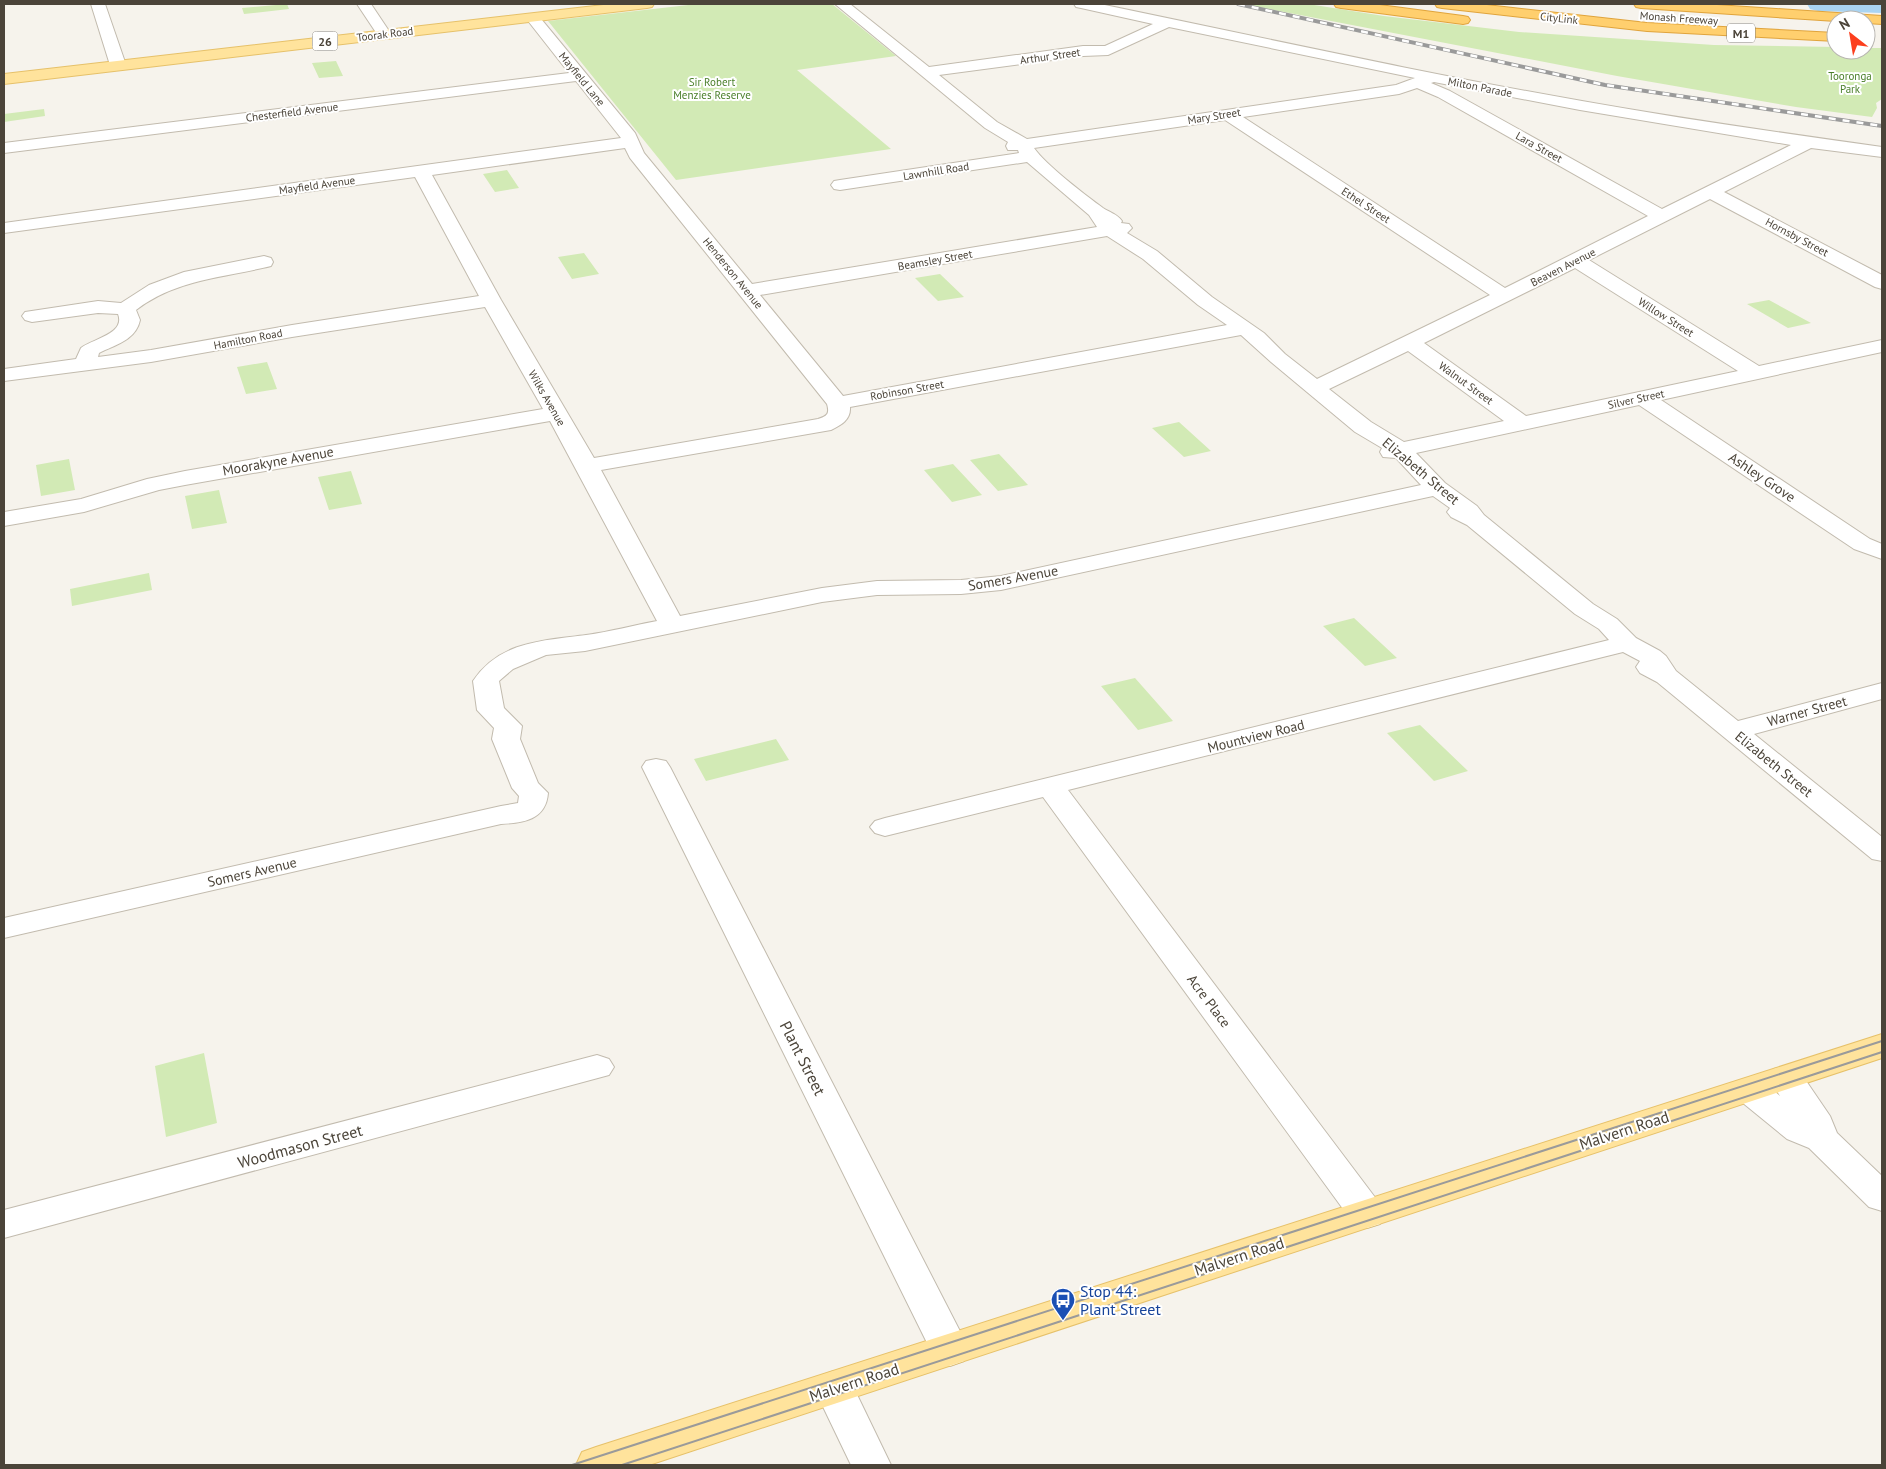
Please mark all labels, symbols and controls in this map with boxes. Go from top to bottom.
street label: Monash Freeway [1639,8,1720,28]
street label: CityLink [1539,9,1579,27]
north arrow [1826,10,1876,60]
text: N [1836,14,1853,34]
road number: M1 [1727,23,1755,42]
street label: Toorak Road [356,24,414,44]
road number: 26 [312,31,338,50]
street label: Arthur Street [1019,45,1081,67]
street label: Mayfield Lane [556,49,608,109]
park label: Tooronga Park [1828,69,1872,96]
street label: Milton Parade [1447,74,1514,100]
park label: Sir Robert Menzies Reserve [673,75,751,102]
street label: Chesterfield Avenue [245,99,339,125]
street label: Mary Street [1186,105,1242,127]
street label: Lara Street [1513,128,1565,166]
street label: Lawnhill Road [902,159,970,183]
street label: Mayfield Avenue [278,173,356,197]
street label: Ethel Street [1339,184,1393,226]
street label: Hornsby Street [1763,215,1831,260]
street label: Henderson Avenue [700,235,766,312]
street label: Beaven Avenue [1528,244,1598,289]
street label: Beamsley Street [897,247,974,273]
street label: Willow Street [1636,294,1697,340]
street label: Hamilton Road [212,325,284,353]
street label: Walnut Street [1436,359,1496,408]
street label: Wilks Avenue [525,368,569,429]
street label: Robinson Street [869,377,945,403]
street label: Silver Street [1606,386,1666,412]
street label: Elizabeth Street [1379,434,1463,509]
street label: Moorakyne Avenue [221,442,335,480]
street label: Ashley Grove [1725,448,1799,506]
street label: Somers Avenue [967,561,1059,595]
street label: Warner Street [1765,692,1849,730]
street label: Mountview Road [1206,715,1306,757]
street label: Elizabeth Street [1731,727,1817,801]
street label: Somers Avenue [206,853,298,891]
street label: Acre Place [1183,971,1235,1031]
street label: Plant Street [776,1017,831,1099]
street label: Malvern Road [1577,1106,1671,1154]
street label: Woodmason Street [235,1120,365,1172]
street label: Malvern Road [1192,1232,1286,1280]
place label: Stop 44: Plant Street [1080,1281,1161,1319]
bus stop icon: Stop 44: Plant Street [1050,1287,1076,1321]
street label: Malvern Road [807,1358,901,1406]

